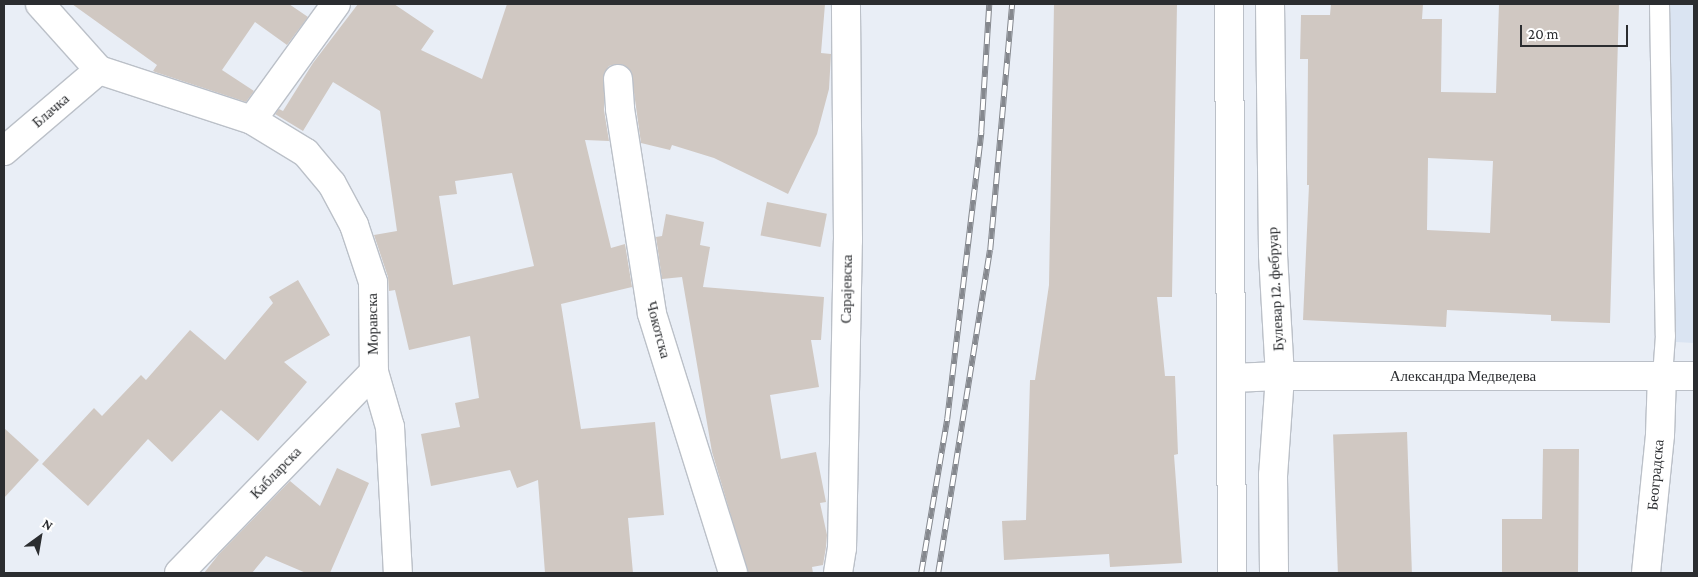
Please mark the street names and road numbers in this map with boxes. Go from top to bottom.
street label: Блачка [29,90,73,132]
street label: Булевар 12. фебруар [1264,227,1288,351]
street label: Сарајевска [837,254,857,324]
street label: Моравска [363,293,383,355]
street label: Чокотска [642,300,674,360]
street label: Александра Медведева [1390,368,1536,386]
street label: Београдска [1644,439,1668,511]
street label: Кабларска [247,443,305,503]

